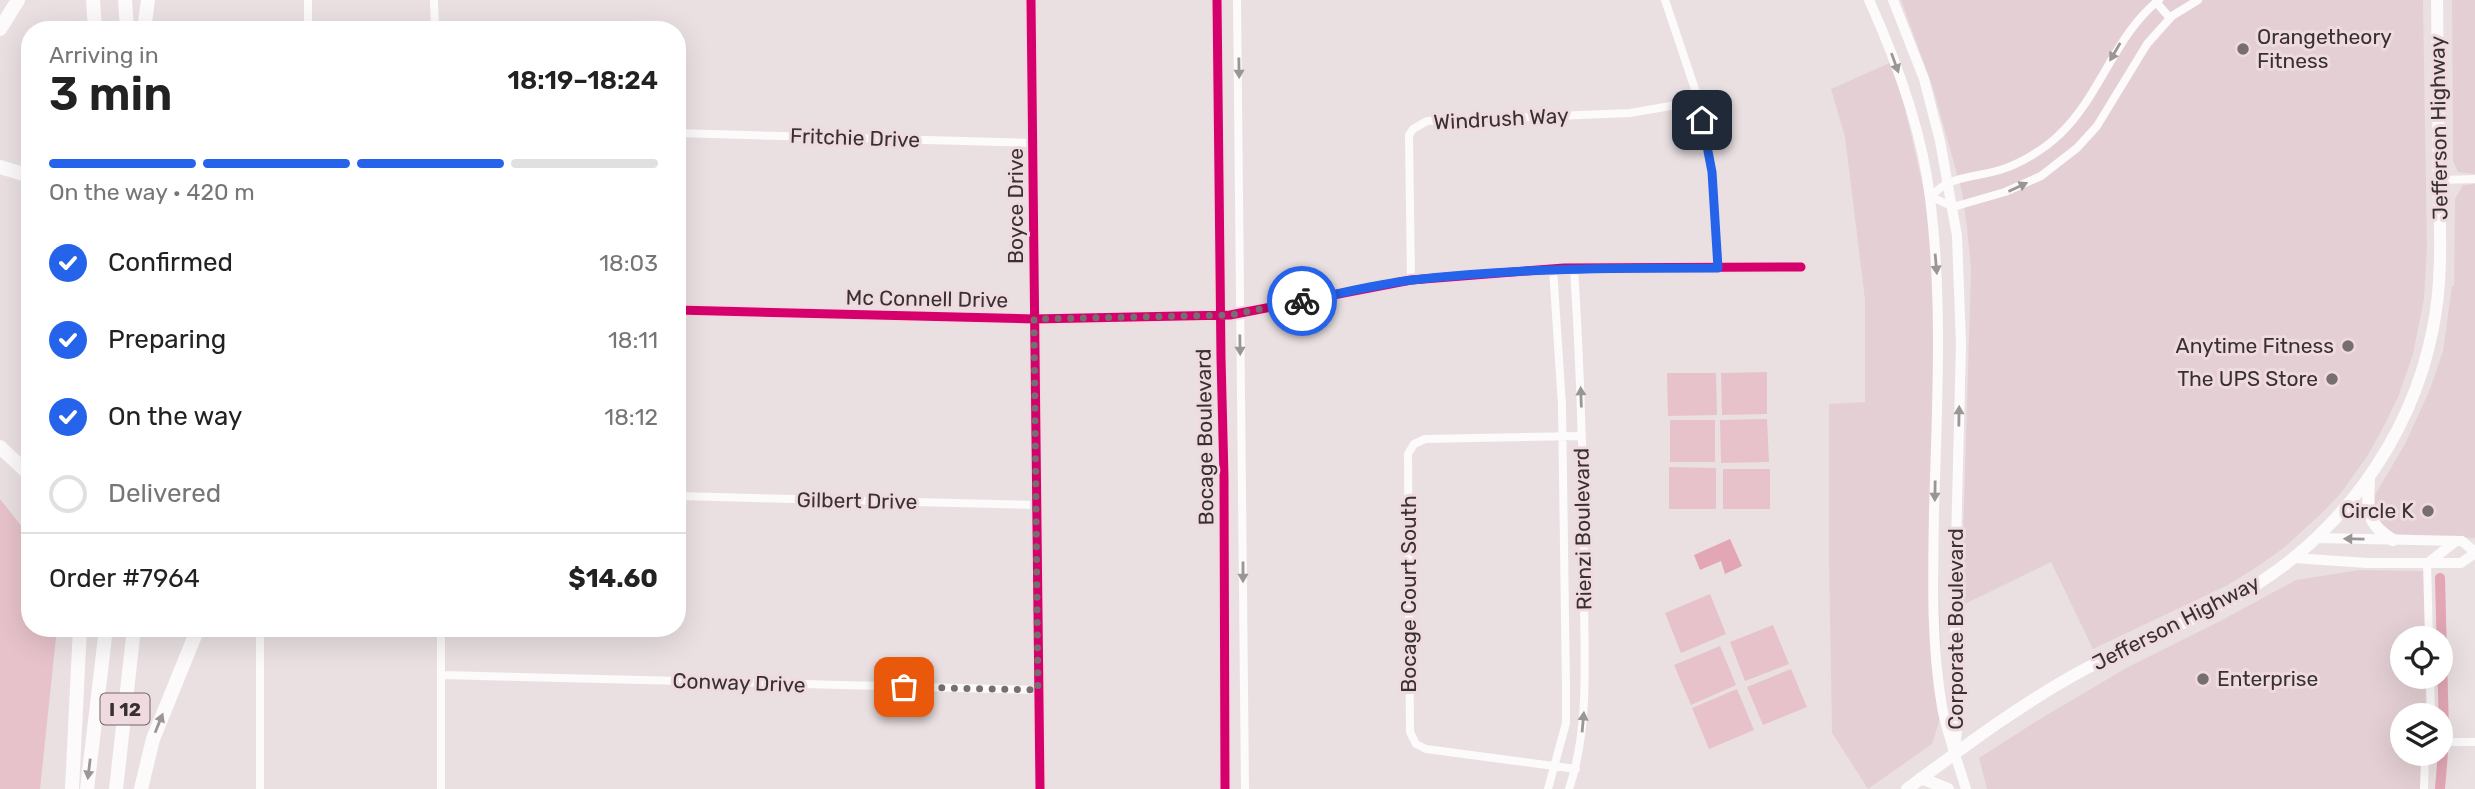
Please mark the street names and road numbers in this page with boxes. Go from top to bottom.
street label: Jefferson Highway [2424,35,2453,220]
street label: Windrush Way [1433,102,1570,135]
street label: Fritchie Drive [790,123,920,152]
street label: Boyce Drive [1003,148,1028,264]
street label: Mc Connell Drive [846,285,1008,312]
street label: Bocage Boulevard [1190,348,1219,526]
street label: Rienzi Boulevard [1569,448,1596,610]
street label: Gilbert Drive [796,487,918,514]
street label: Bocage Court South [1396,495,1421,693]
street label: Corporate Boulevard [1943,528,1968,730]
street label: Jefferson Highway [2088,569,2264,676]
street label: Conway Drive [672,668,806,697]
road number: I 12 [100,694,150,724]

